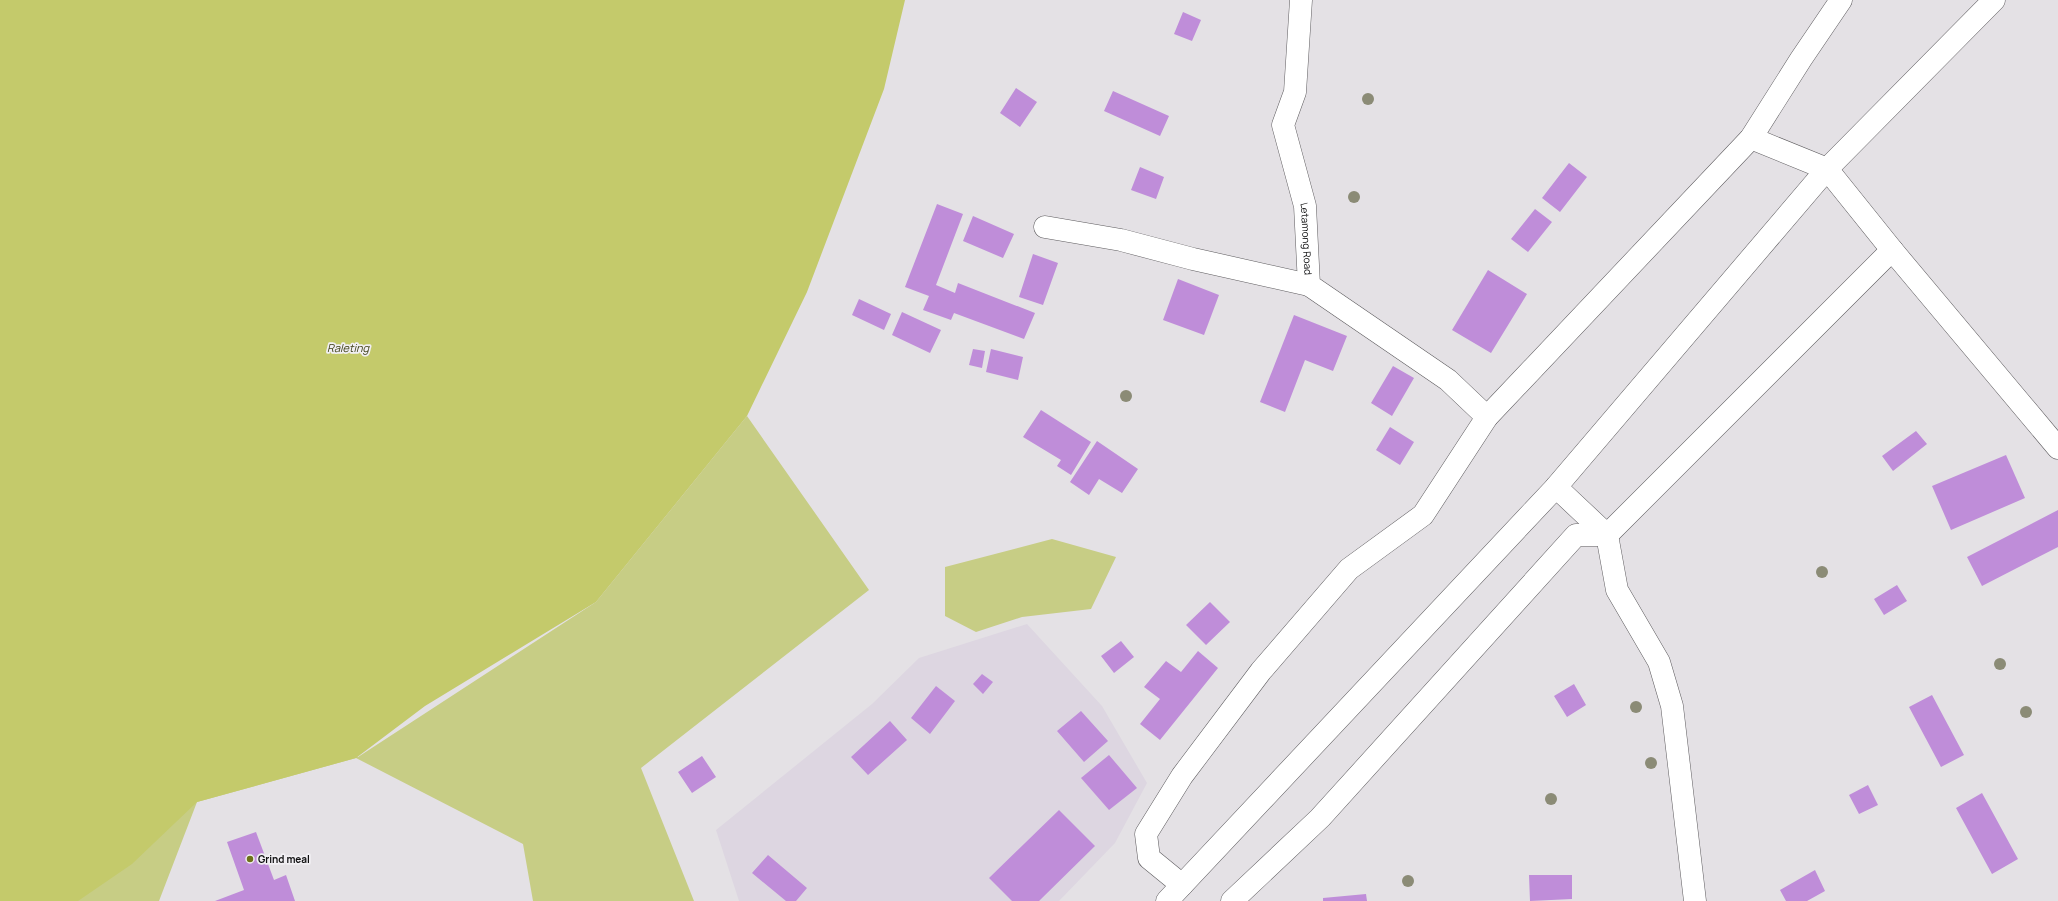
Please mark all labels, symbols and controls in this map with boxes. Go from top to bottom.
street label: Letamong Road [1297,201,1315,275]
water label: Raleting [327,340,371,355]
place label: Grind meal [258,852,310,866]
marker: Grind meal [245,854,255,864]

